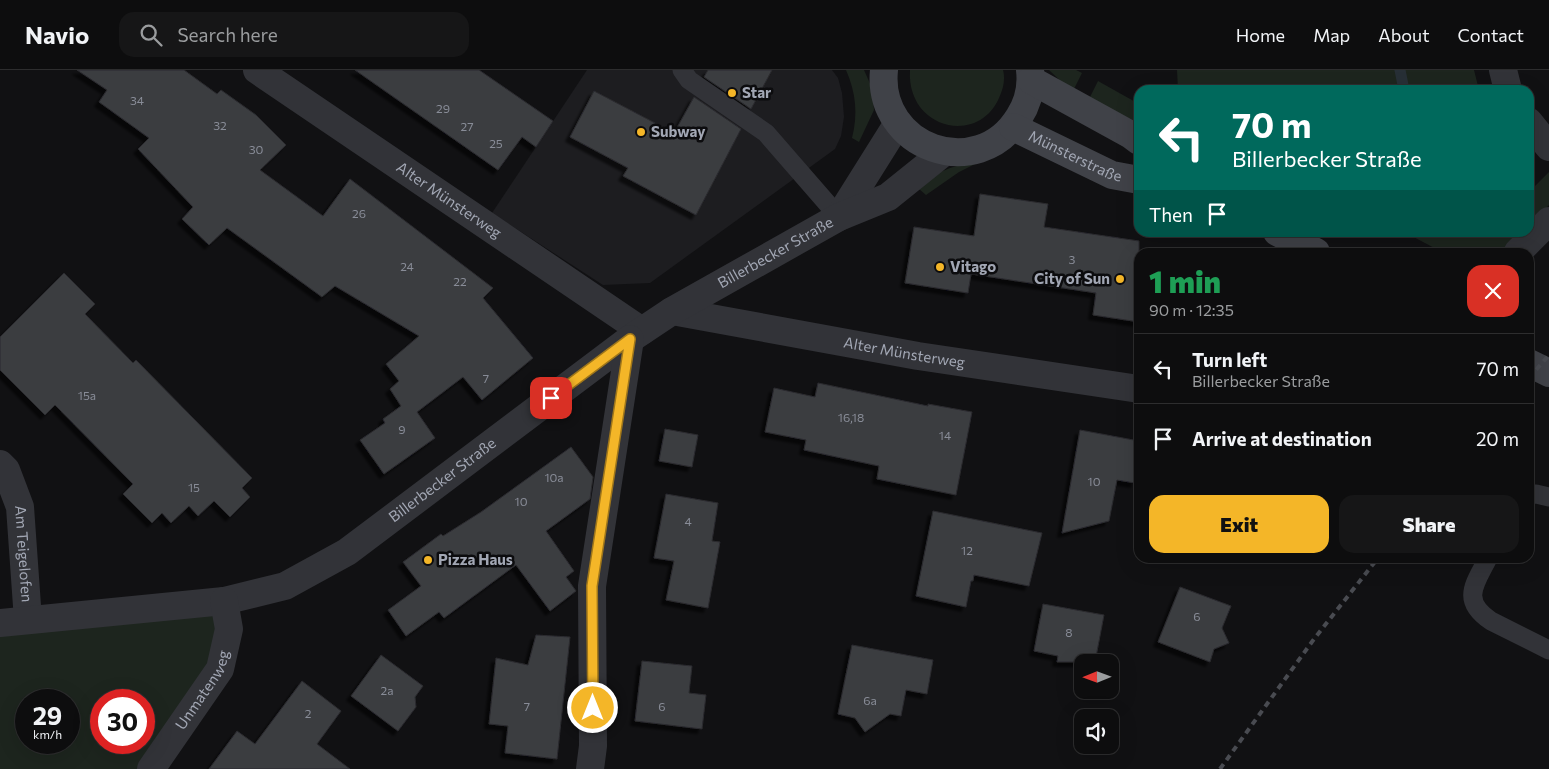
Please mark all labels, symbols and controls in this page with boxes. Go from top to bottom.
search box [119,12,469,57]
text: Navio [25,20,89,49]
icon: search [137,21,165,49]
text: Search here [177,23,278,46]
text: Home [1236,24,1285,46]
text: Map [1313,24,1350,46]
text: About [1378,24,1430,46]
text: Contact [1458,24,1524,46]
place label: Star [742,83,771,101]
marker: Star [726,87,738,99]
house number: 34 [130,93,144,107]
house number: 29 [436,101,450,115]
text: 70 m [1232,102,1312,145]
icon: left [1149,105,1214,170]
house number: 32 [213,118,227,132]
house number: 27 [461,119,473,133]
place label: Subway [651,122,706,140]
marker: Subway [635,126,647,138]
street label: Münsterstraße [1026,126,1123,185]
house number: 25 [489,136,503,150]
house number: 30 [249,142,264,156]
text: Billerbecker Straße [1232,145,1422,172]
street label: Alter Münsterweg [394,157,506,241]
icon: arrive [1203,200,1231,228]
text: Then [1149,203,1193,226]
house number: 26 [352,206,366,220]
street label: Billerbecker Straße [714,212,836,291]
house number: 3 [1069,252,1076,266]
place label: Vitago [950,257,996,275]
house number: 24 [400,259,414,273]
marker: Vitago [934,261,946,273]
text: 1 min [1149,262,1221,299]
button: close [1467,265,1519,317]
place label: City of Sun [1034,269,1110,287]
marker: City of Sun [1114,273,1126,285]
house number: 22 [453,274,467,288]
text: 90 m · 12:35 [1149,300,1234,319]
street label: Alter Münsterweg [842,333,966,371]
text: Turn left [1192,348,1267,371]
icon: left [1149,355,1177,383]
text: 70 m [1476,357,1519,380]
house number: 7 [483,371,489,385]
text: Billerbecker Straße [1192,371,1330,390]
pin [530,377,572,419]
icon: arrive [537,384,565,412]
house number: 15a [78,388,96,402]
house number: 16,18 [838,410,864,424]
house number: 9 [398,422,406,436]
icon: arrive [1149,425,1177,453]
text: Arrive at destination [1192,427,1372,450]
text: 20 m [1476,427,1519,450]
house number: 14 [939,428,951,442]
street label: Billerbecker Straße [385,433,499,526]
house number: 10a [544,470,564,484]
house number: 10 [1088,474,1101,488]
house number: 15 [188,480,200,494]
house number: 10 [515,494,528,508]
button: Exit [1149,495,1329,553]
button: Share [1339,495,1519,553]
street label: Am Teigelofen [12,505,37,603]
house number: 4 [684,514,692,528]
house number: 12 [961,543,973,557]
place label: Pizza Haus [438,550,513,568]
marker: Pizza Haus [422,554,434,566]
house number: 6 [1193,609,1201,623]
house number: 8 [1065,625,1073,639]
street label: Unmatenweg [171,648,232,733]
north arrow [1074,654,1119,699]
map controls [1074,654,1119,754]
position arrow [566,681,618,733]
house number: 2a [381,683,393,697]
speed limit sign: 30 [90,689,155,754]
house number: 6a [863,693,877,707]
house number: 7 [524,699,530,713]
house number: 6 [658,699,666,713]
text: 29 [33,700,62,730]
house number: 2 [305,706,312,720]
button: sound [1074,709,1119,754]
text: km/h [33,727,62,741]

